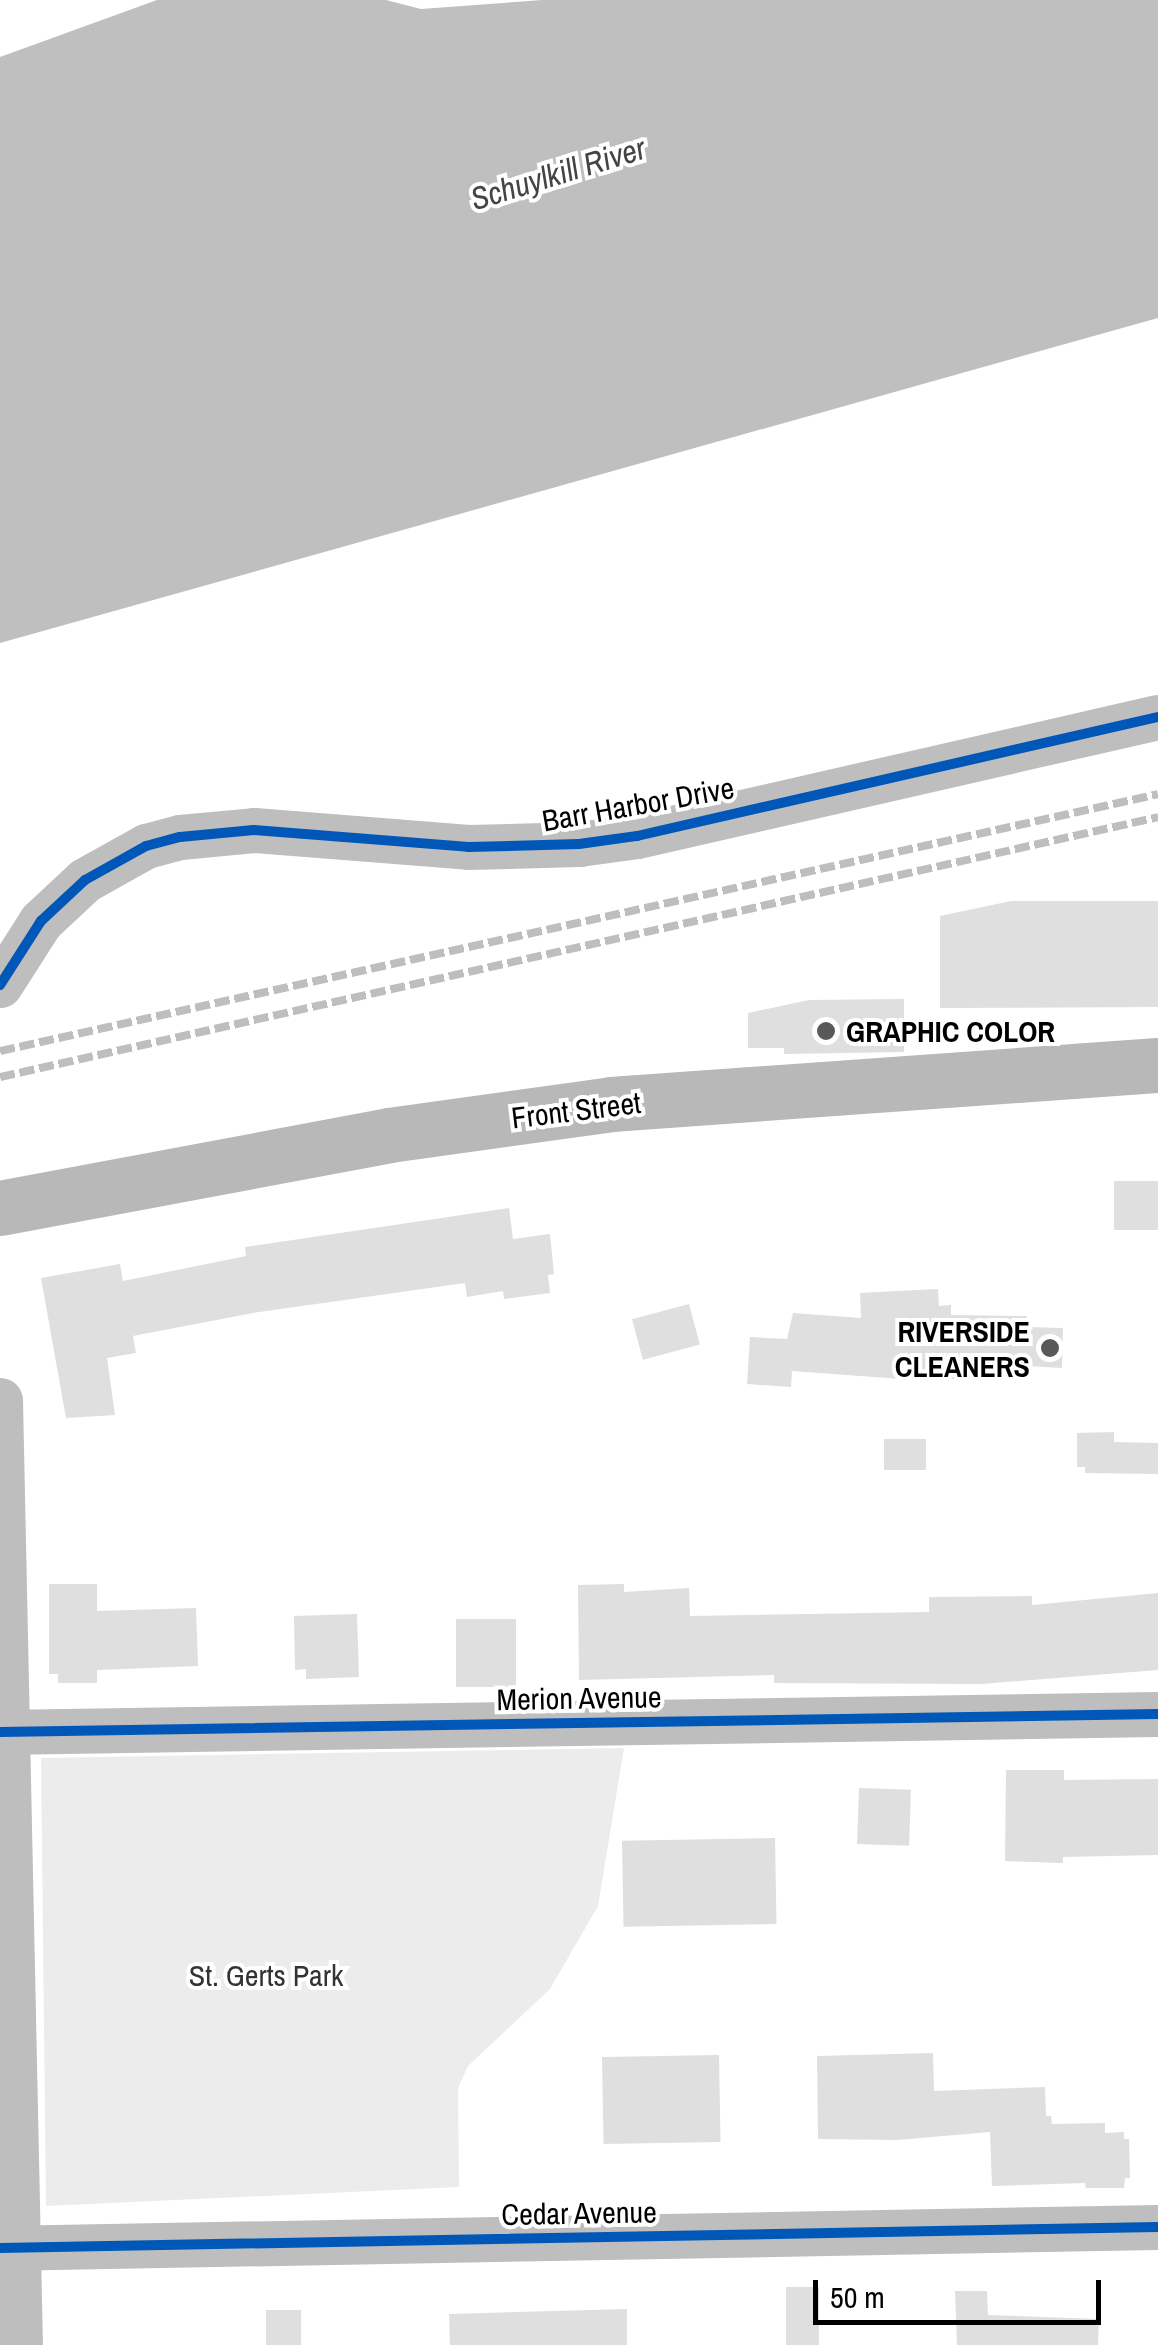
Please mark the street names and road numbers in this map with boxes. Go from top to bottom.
street label: Barr Harbor Drive [539,769,737,839]
street label: Front Street [509,1084,643,1136]
street label: Merion Avenue [495,1679,663,1717]
street label: Cedar Avenue [500,2194,658,2232]

